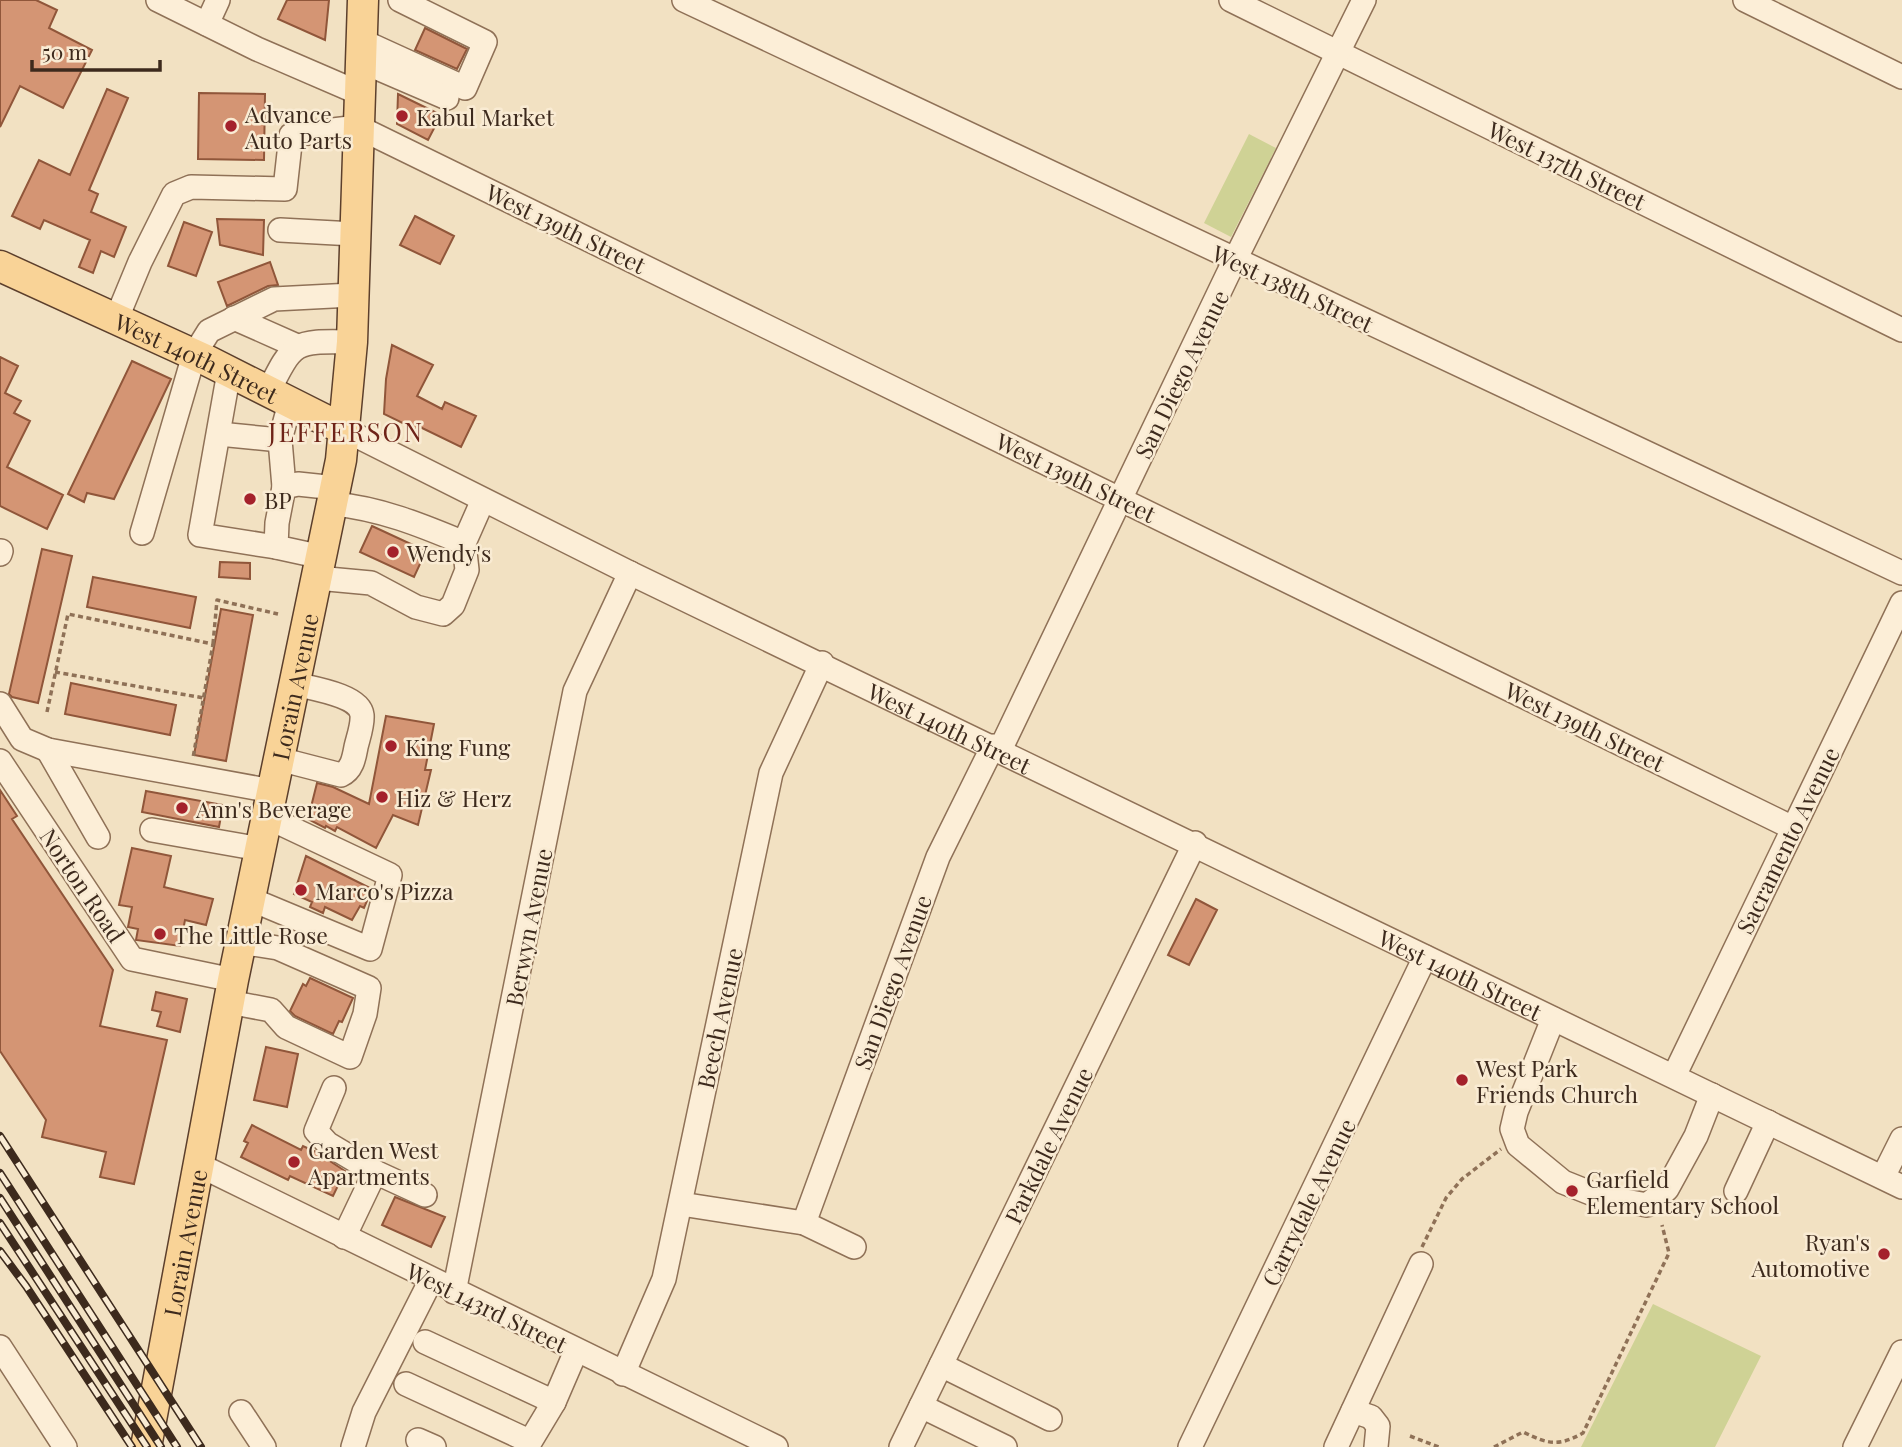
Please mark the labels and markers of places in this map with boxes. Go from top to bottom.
place label: Advance Auto Parts [244,98,352,155]
place label: Kabul Market [416,101,555,132]
marker: Kabul Market [394,108,410,124]
marker: Advance Auto Parts [223,118,239,134]
place label: BP [264,484,292,515]
marker: BP [242,491,258,507]
place label: Wendy's [406,537,491,568]
marker: Wendy's [385,544,401,560]
place label: King Fung [405,731,510,762]
marker: King Fung [383,738,399,754]
place label: Hiz & Herz [396,782,512,813]
marker: Hiz & Herz [374,789,390,805]
place label: Ann's Beverage [195,793,352,824]
marker: Ann's Beverage [174,800,190,816]
place label: Marco's Pizza [315,875,454,906]
marker: Marco's Pizza [293,882,309,898]
place label: The Little Rose [174,919,328,950]
marker: The Little Rose [152,926,168,942]
place label: West Park Friends Church [1475,1052,1638,1109]
marker: West Park Friends Church [1454,1072,1470,1088]
place label: Garden West Apartments [307,1134,439,1191]
marker: Garden West Apartments [286,1154,302,1170]
place label: Garfield Elementary School [1586,1163,1779,1220]
marker: Garfield Elementary School [1564,1183,1580,1199]
place label: Ryan's Automotive [1751,1226,1870,1283]
marker: Ryan's Automotive [1876,1246,1892,1262]

